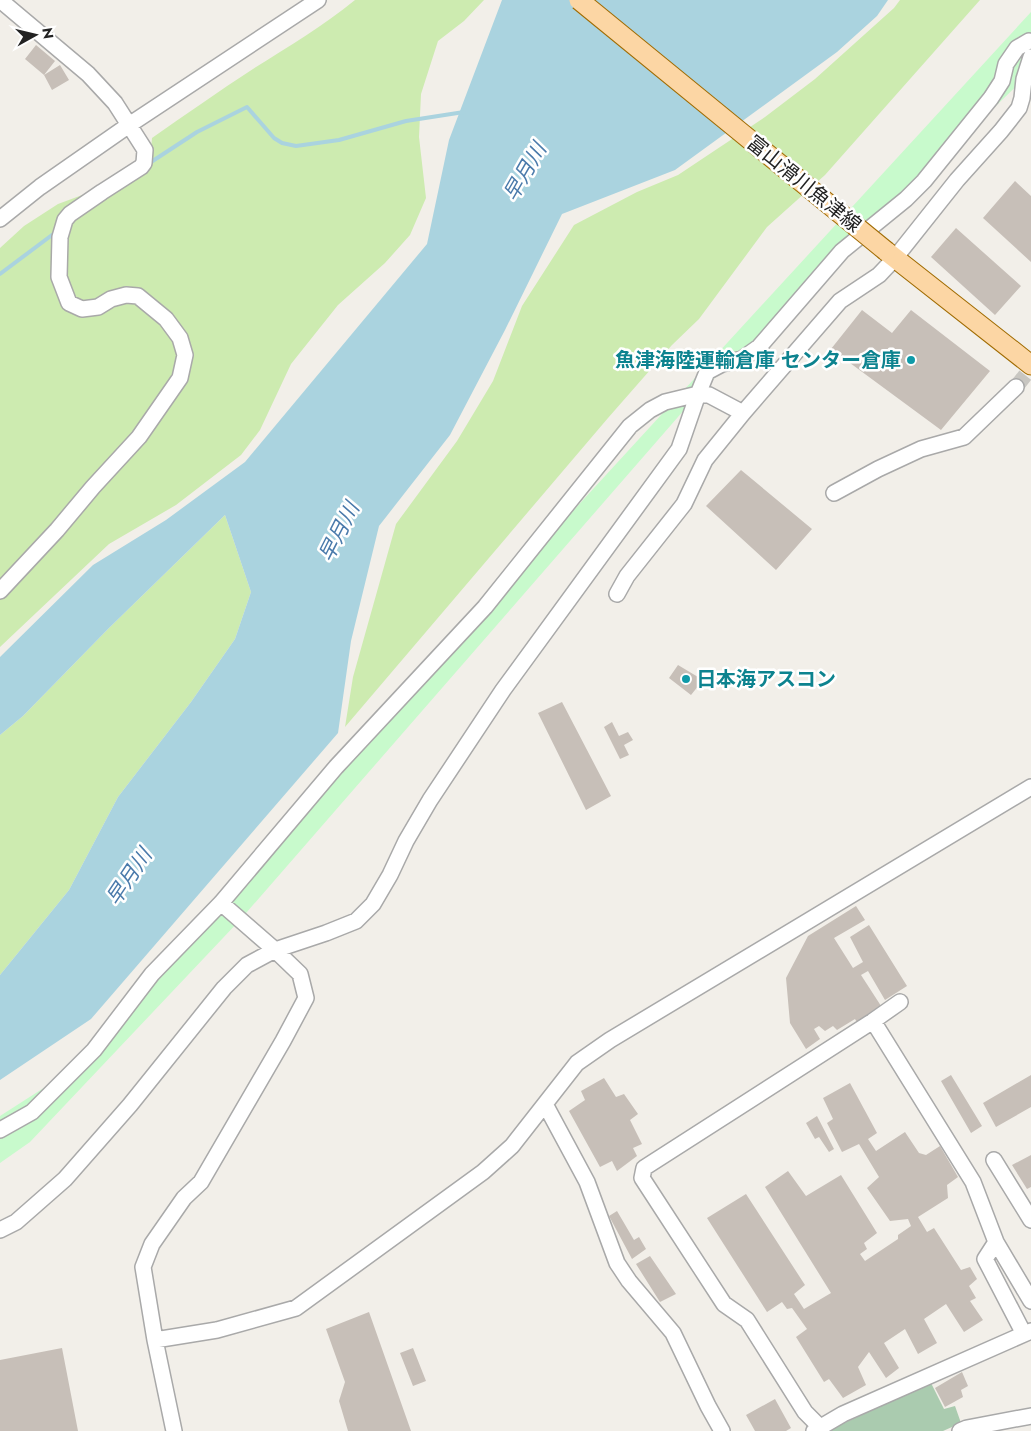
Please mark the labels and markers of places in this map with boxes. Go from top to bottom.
place label: 魚津海陸運輸倉庫 センター倉庫 [615,346,901,375]
marker: 魚津海陸運輸倉庫 センター倉庫 [905,354,917,366]
place label: 日本海アスコン [696,665,836,694]
marker: 日本海アスコン [680,673,692,685]

